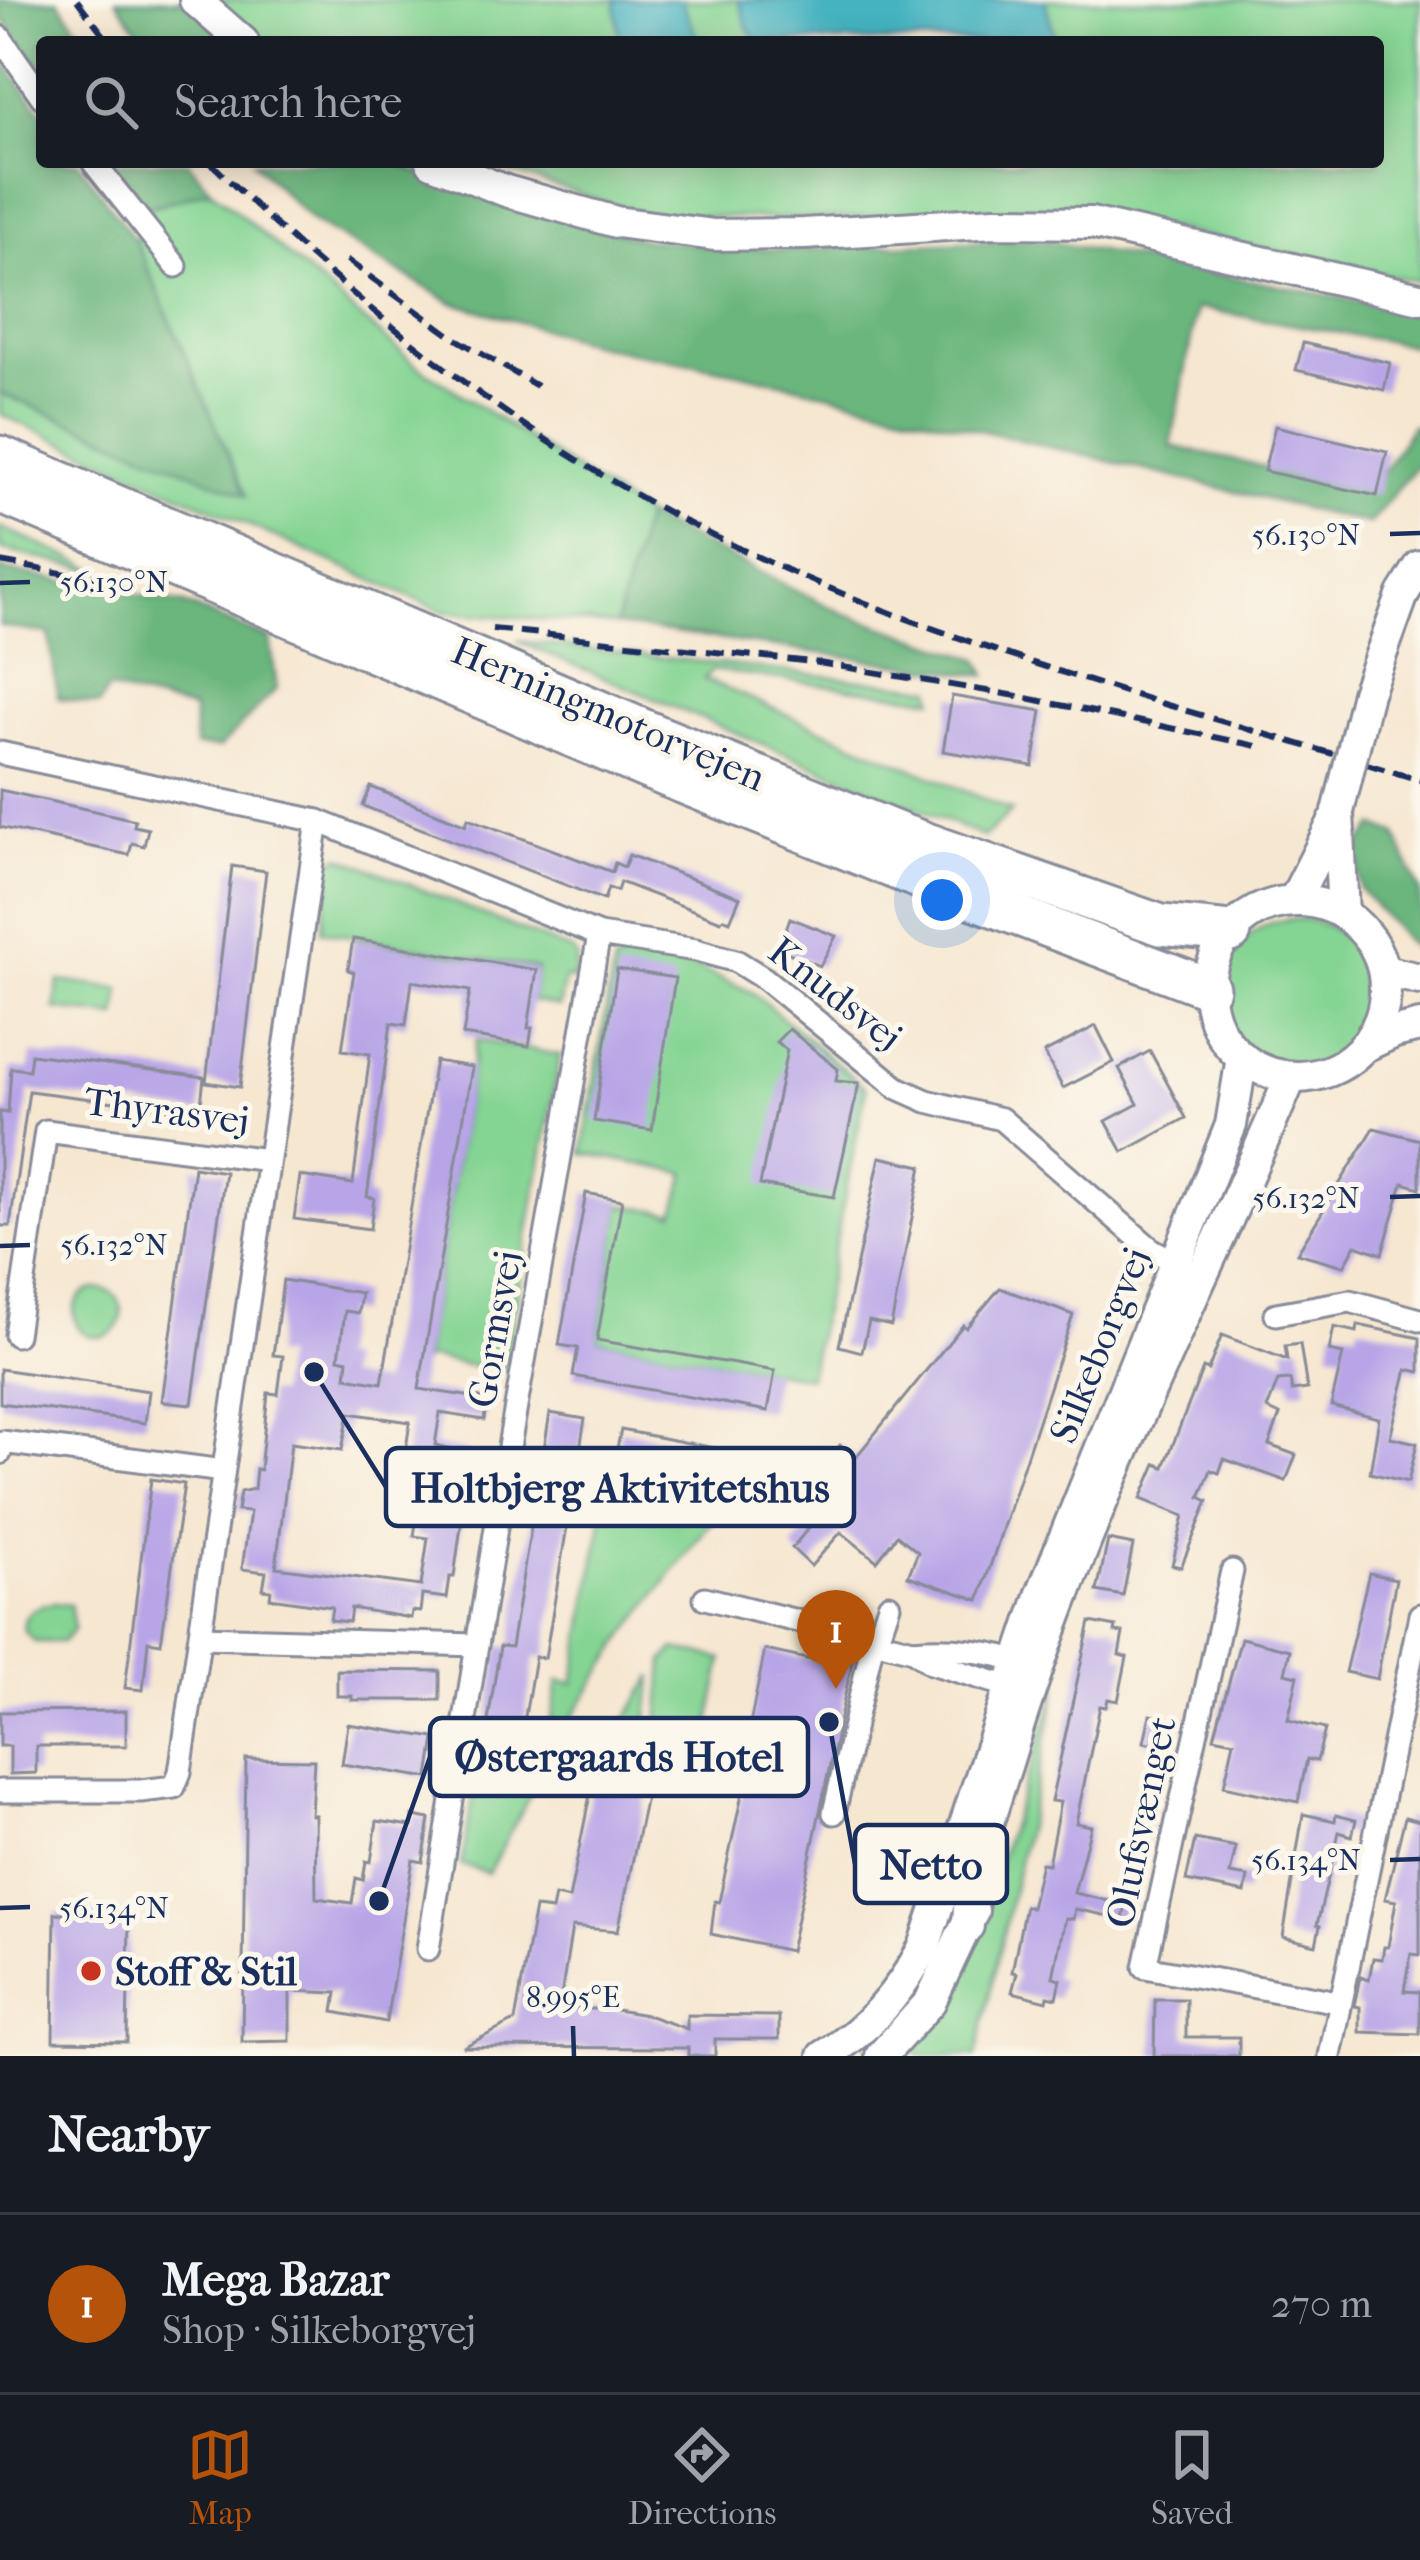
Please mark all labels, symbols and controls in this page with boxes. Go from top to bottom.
search box [36,36,1384,168]
icon: search [78,69,144,135]
text: Search here [174,76,402,129]
text: 56.130°N [1252,518,1360,553]
text: 56.130°N [60,565,168,600]
street label: Herningmotorvejen [445,627,772,801]
your location [912,870,972,930]
street label: Knudsvej [760,928,911,1060]
street label: Thyrasvej [82,1078,252,1144]
text: 56.132°N [1252,1181,1360,1216]
text: 56.132°N [60,1228,168,1263]
street label: Silkeborgvej [1040,1241,1160,1450]
street label: Gormsvej [459,1247,531,1411]
callout: Holtbjerg Aktivitetshus [386,1448,854,1526]
text: Holtbjerg Aktivitetshus [410,1464,830,1513]
pin: 1 [797,1590,875,1689]
street label: Olufsvænget [1096,1712,1186,1932]
callout: Østergaards Hotel [430,1718,808,1796]
text: Østergaards Hotel [454,1733,784,1782]
callout: Netto [855,1825,1007,1903]
text: Netto [879,1841,983,1890]
text: 56.134°N [1251,1843,1361,1878]
text: 56.134°N [59,1891,169,1926]
place label: Stoff & Stil [115,1949,297,1995]
marker: Stoff & Stil [78,1958,104,1984]
text: 8.995°E [526,1980,620,2015]
text: Nearby [48,2104,209,2164]
text: Mega Bazar [162,2254,389,2307]
text: 1 [80,2281,94,2327]
text: 270 m [1271,2281,1372,2327]
text: Shop · Silkeborgvej [162,2307,476,2353]
tab: Map [187,2422,253,2533]
tab: Directions [628,2422,776,2533]
tab: Saved [1151,2422,1233,2533]

